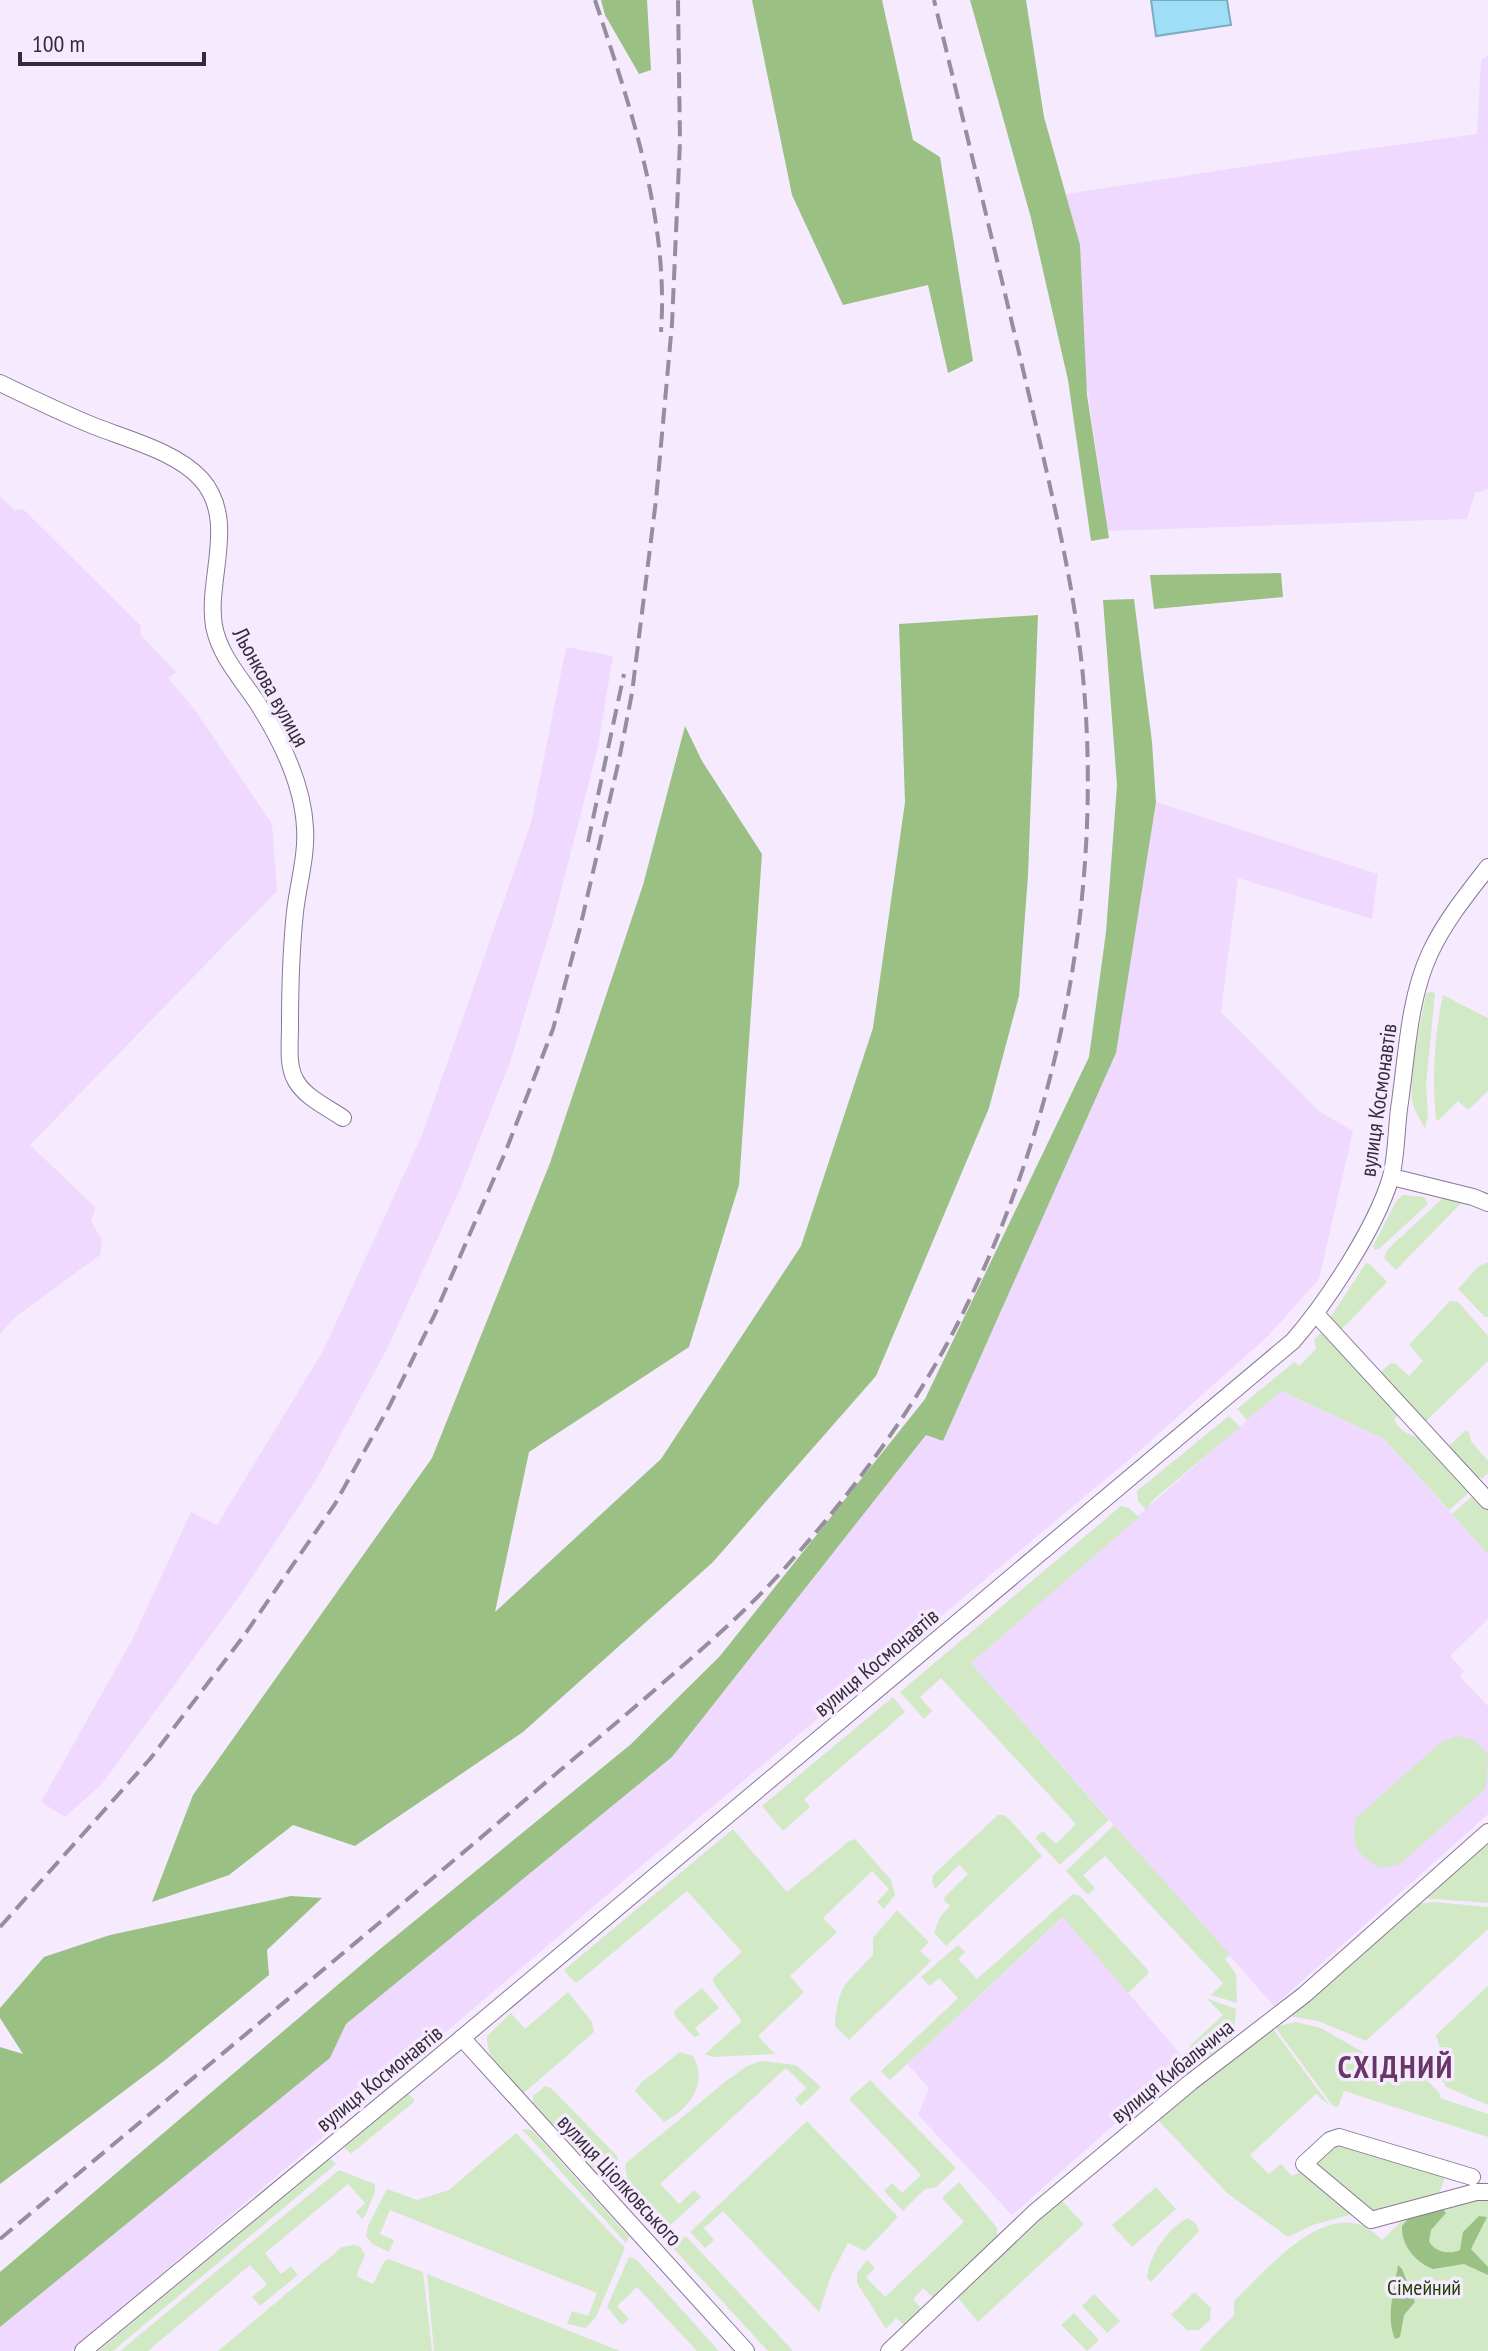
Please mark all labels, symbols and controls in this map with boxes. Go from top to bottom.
scale bar [20,16,204,66]
text: 100 m [32,28,85,59]
street label: Льонкова вулиця [226,622,315,752]
street label: вулиця Космонавтів [1353,1021,1403,1178]
street label: вулиця Космонавтів [808,1602,944,1722]
street label: вулиця Кибальчича [1105,2013,1239,2129]
street label: вулиця Космонавтів [310,2018,448,2137]
district label: СХІДНИЙ [1338,2047,1454,2086]
street label: вулиця Ціолковського [552,2108,688,2252]
park label: Сімейний [1387,2273,1461,2301]

